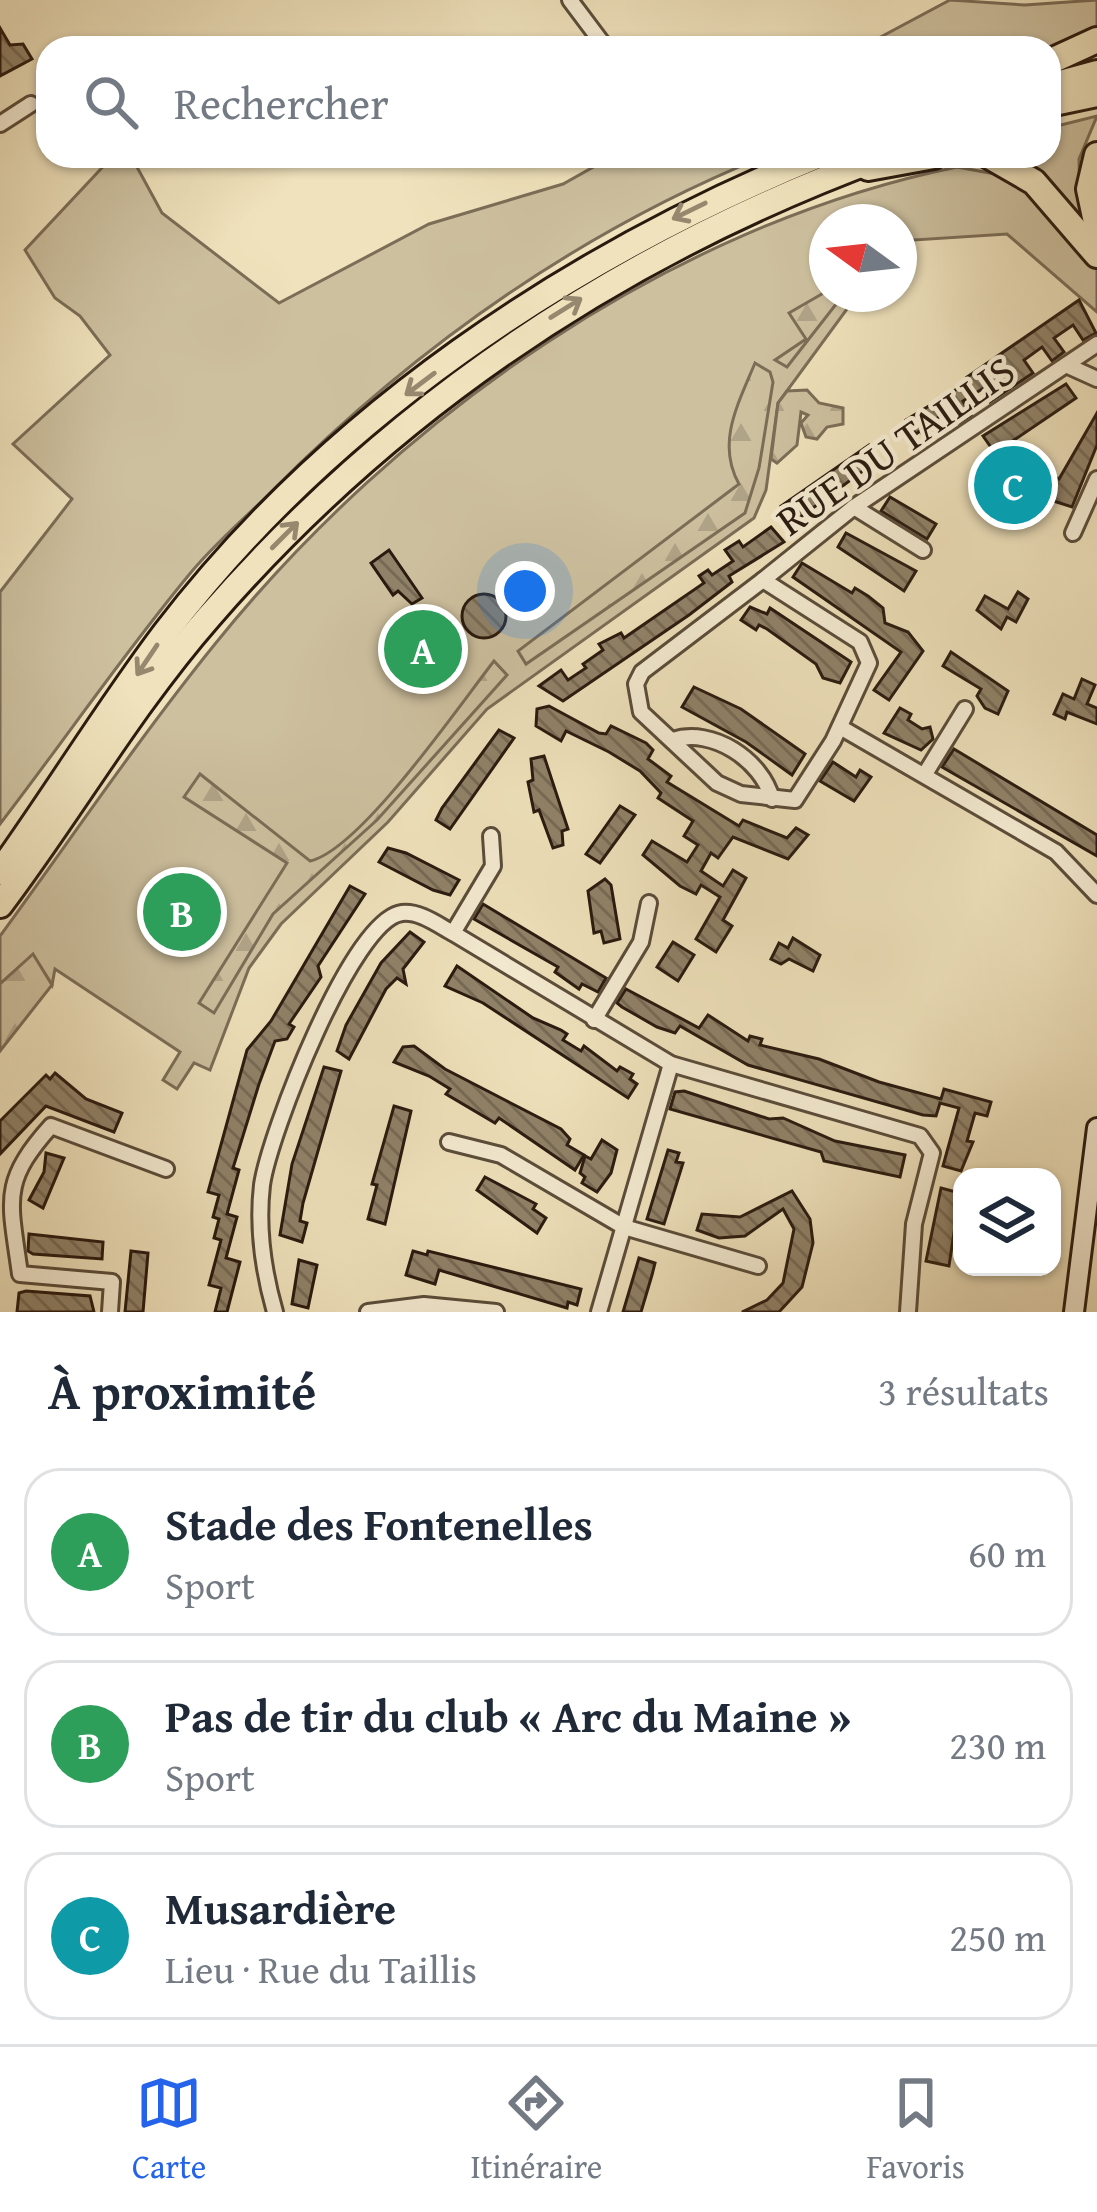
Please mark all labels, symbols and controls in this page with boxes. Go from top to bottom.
search box [36,36,1061,168]
icon: search [78,69,144,135]
text: Rechercher [174,70,389,135]
one-way arrow [672,201,708,223]
north arrow [809,204,917,312]
one-way arrow [548,296,582,320]
street label: RUE DU TAILLIS [763,340,1026,549]
one-way arrow [404,370,436,396]
pin: C [974,440,1052,530]
one-way arrow [270,521,299,550]
your location [495,561,555,621]
pin: A [384,604,462,694]
one-way arrow [135,643,160,677]
pin: B [143,867,221,957]
map controls [953,1168,1061,1276]
button: layers [953,1168,1061,1276]
text: À proximité [48,1353,316,1428]
text: 3 résultats [878,1362,1049,1419]
text: Stade des Fontenelles [165,1491,593,1556]
text: A [78,1524,102,1581]
text: 60 m [968,1524,1046,1581]
text: Sport [165,1556,255,1613]
text: Pas de tir du club « Arc du Maine » [165,1683,851,1748]
text: B [78,1716,102,1773]
text: 230 m [949,1716,1046,1773]
text: Sport [165,1748,255,1805]
text: Musardière [165,1875,396,1940]
text: C [79,1908,101,1965]
text: 250 m [949,1908,1046,1965]
text: Lieu · Rue du Taillis [165,1940,477,1997]
tab: Carte [132,2070,206,2190]
tab: Itinéraire [470,2070,602,2190]
tab: Favoris [866,2070,965,2190]

